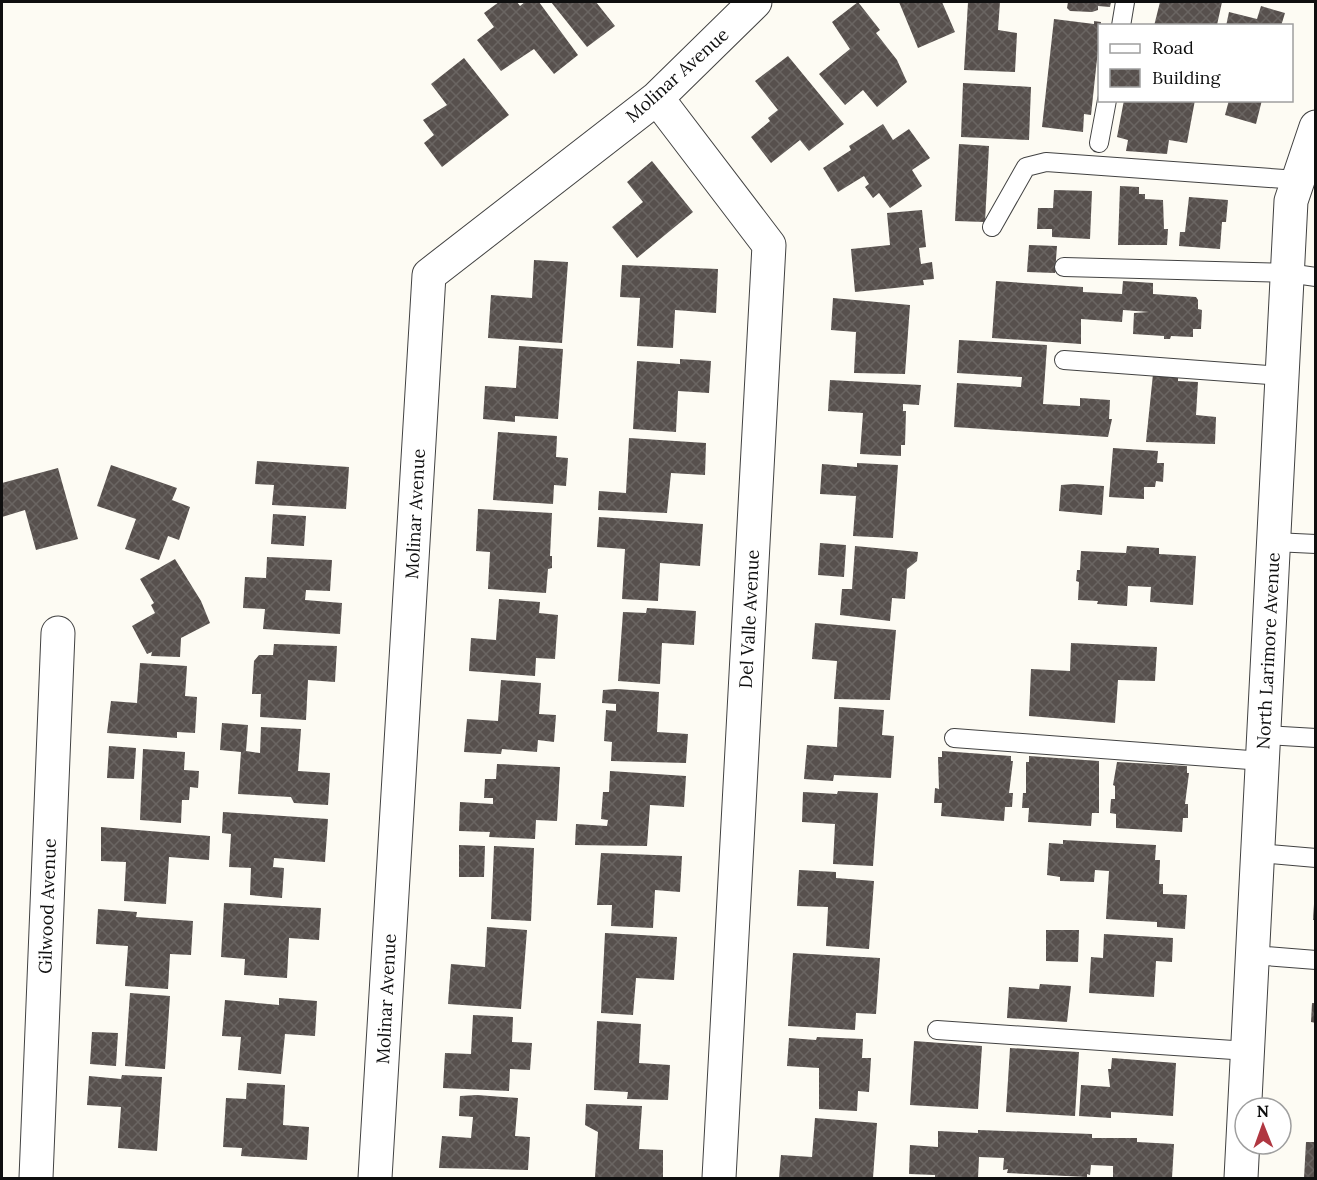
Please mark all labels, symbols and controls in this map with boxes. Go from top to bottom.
street label: Molinar Avenue [621,23,733,127]
legend [1098,24,1293,102]
text: Road [1152,36,1194,59]
text: Building [1152,66,1222,89]
street label: Molinar Avenue [400,448,430,580]
street label: Del Valle Avenue [734,549,764,689]
street label: North Larimore Avenue [1251,552,1285,750]
street label: Gilwood Avenue [33,838,61,974]
street label: Molinar Avenue [371,933,401,1065]
north arrow [1233,1096,1293,1156]
text: N [1256,1101,1269,1121]

